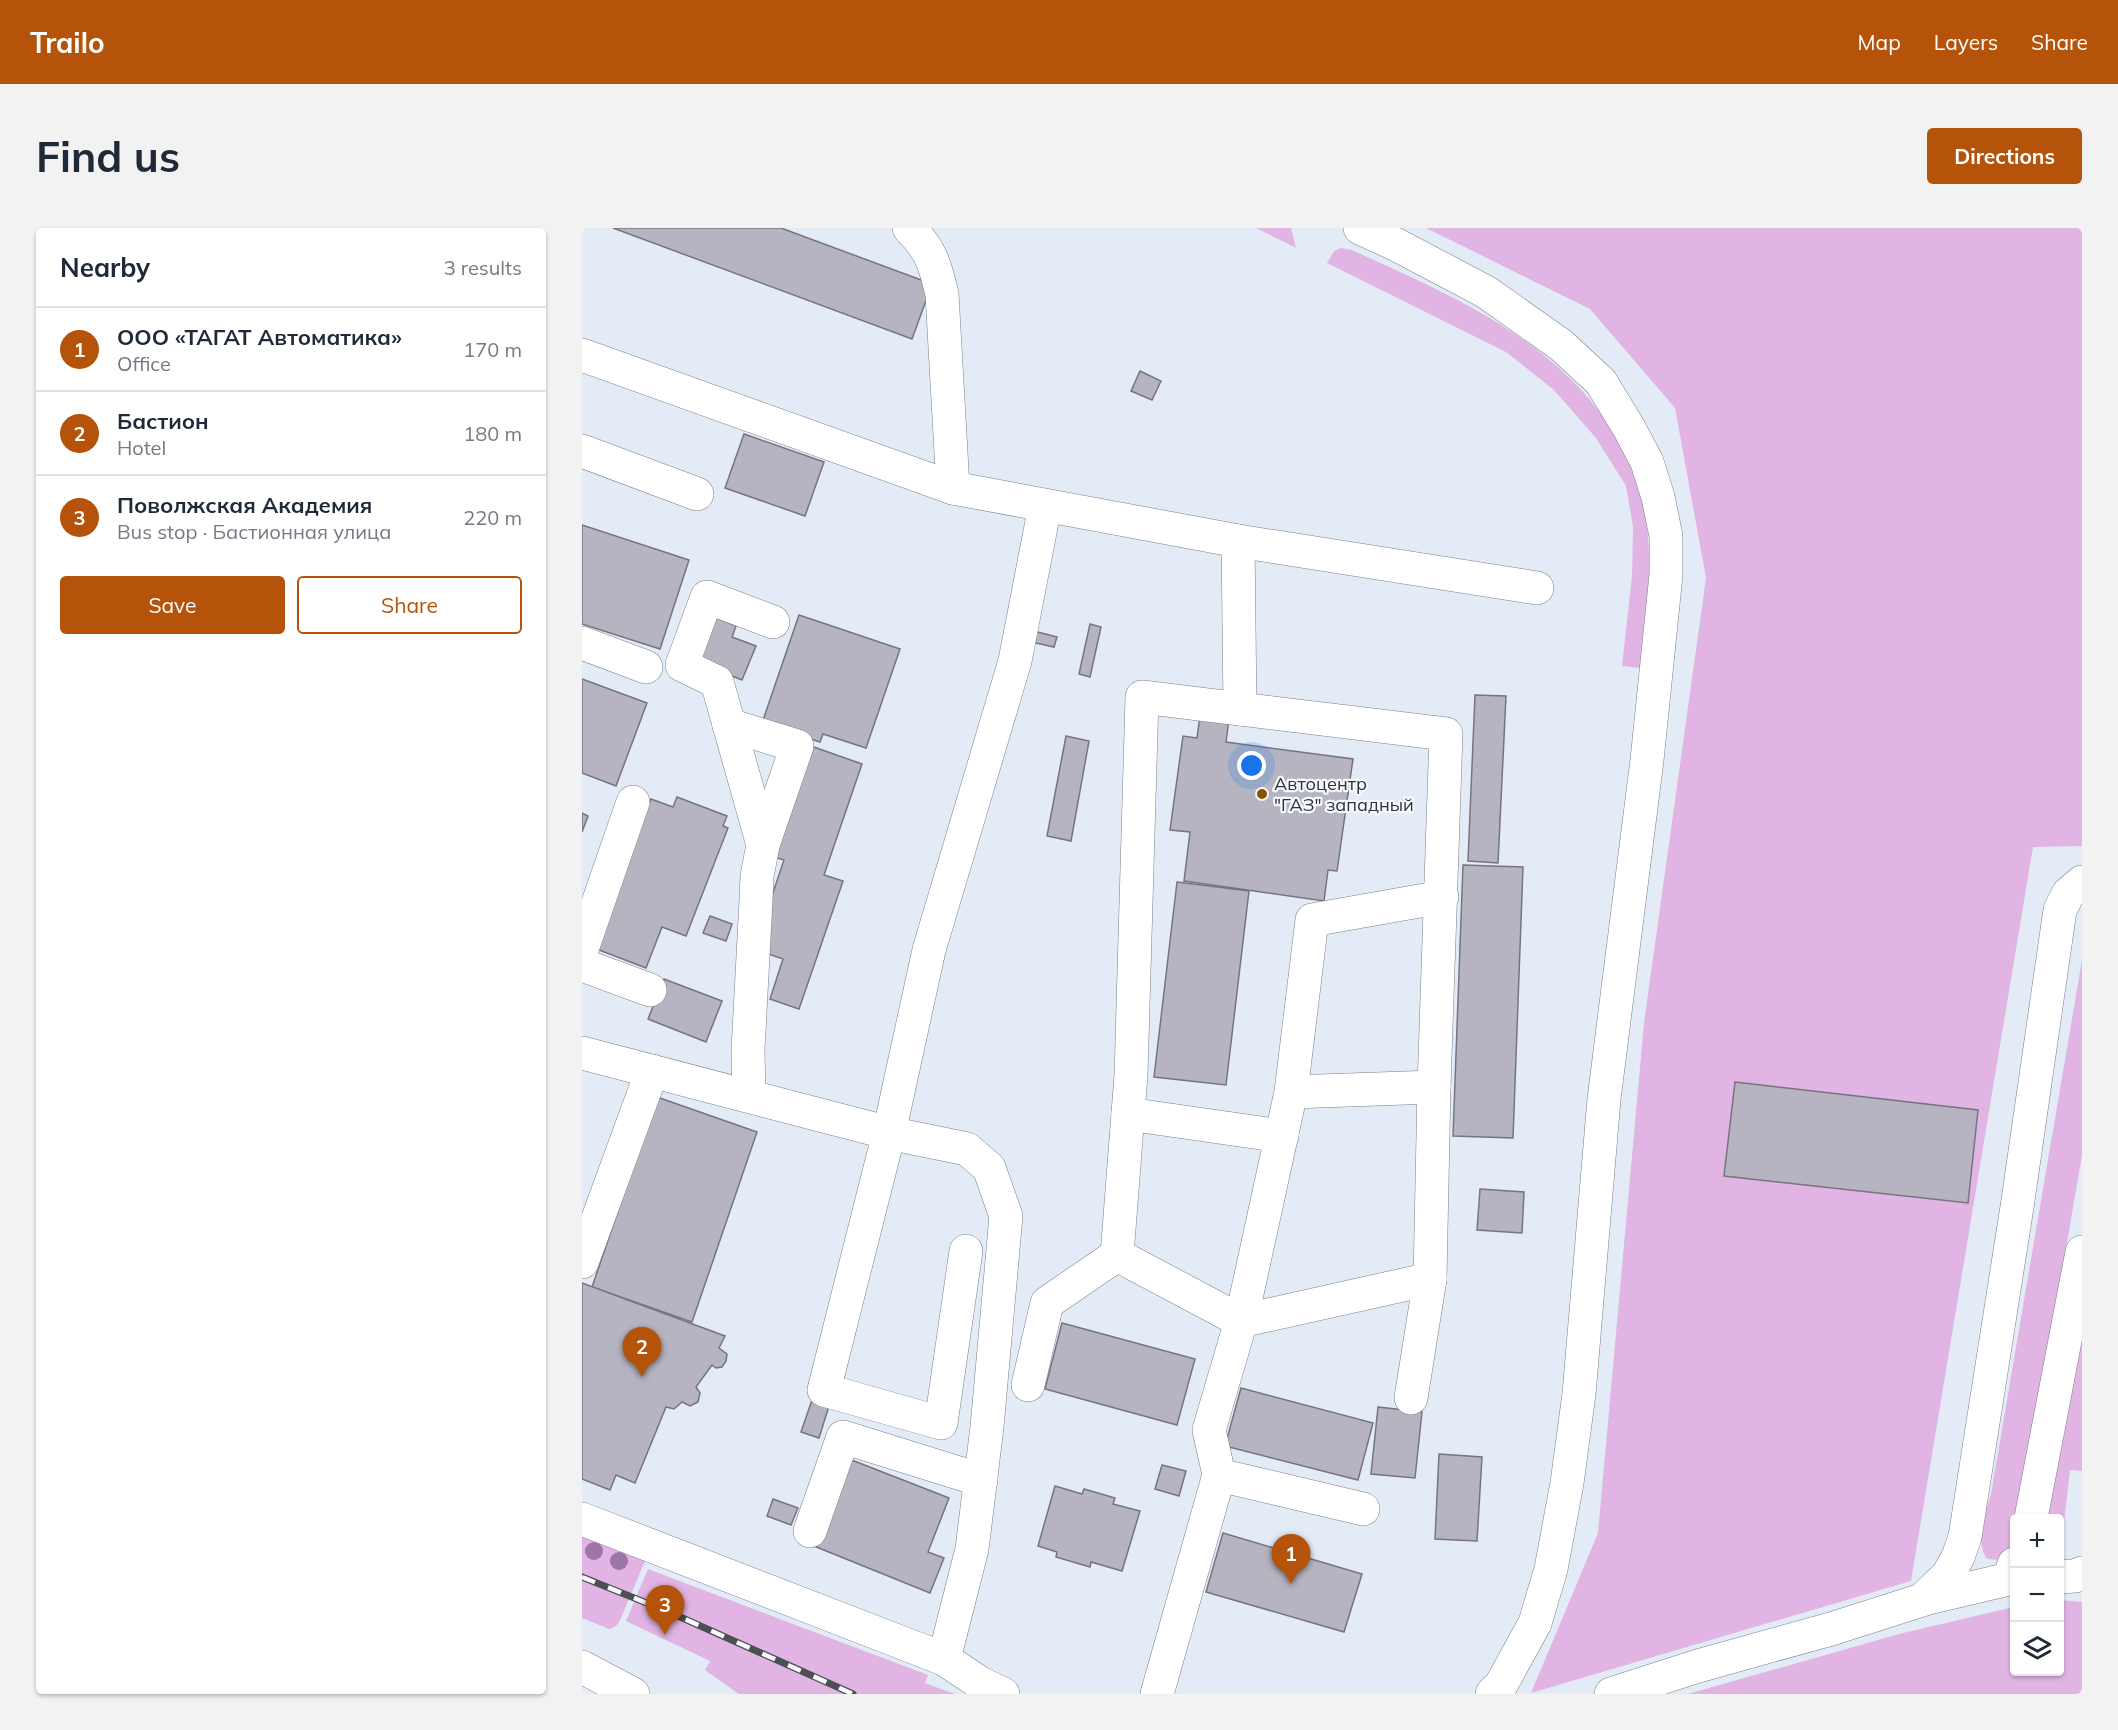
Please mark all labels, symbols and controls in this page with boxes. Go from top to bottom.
text: Trailo [30,25,105,60]
text: Map [1858,29,1901,55]
text: Layers [1934,29,1998,55]
text: Share [2031,29,2088,55]
button: Directions [1927,128,2082,184]
text: Find us [36,130,180,183]
text: Nearby [60,251,150,284]
text: 3 results [444,255,522,280]
text: ООО «ТАГАТ Автоматика» [117,323,402,351]
text: 1 [74,337,86,362]
text: 170 m [463,337,522,362]
text: Office [117,351,171,376]
text: Бастион [117,407,209,435]
text: 2 [74,421,86,446]
text: 180 m [463,421,522,446]
text: Hotel [117,435,166,460]
text: Поволжская Академия [117,491,372,519]
text: 3 [74,505,86,530]
text: 220 m [463,505,522,530]
text: Bus stop · Бастионная улица [117,519,392,544]
button: Save [60,576,285,634]
button: Share [297,576,522,634]
your location [1237,751,1266,780]
place label: Автоцентр "ГАЗ" западный [1274,772,1414,816]
marker: Автоцентр "ГАЗ" западный [1255,787,1269,801]
pin: 2 [622,1328,662,1377]
map controls [2010,1514,2064,1676]
button: + [2010,1514,2064,1568]
pin: 1 [1272,1534,1310,1584]
button: − [2010,1568,2064,1622]
pin: 3 [646,1586,685,1635]
button: layers [2010,1622,2064,1676]

